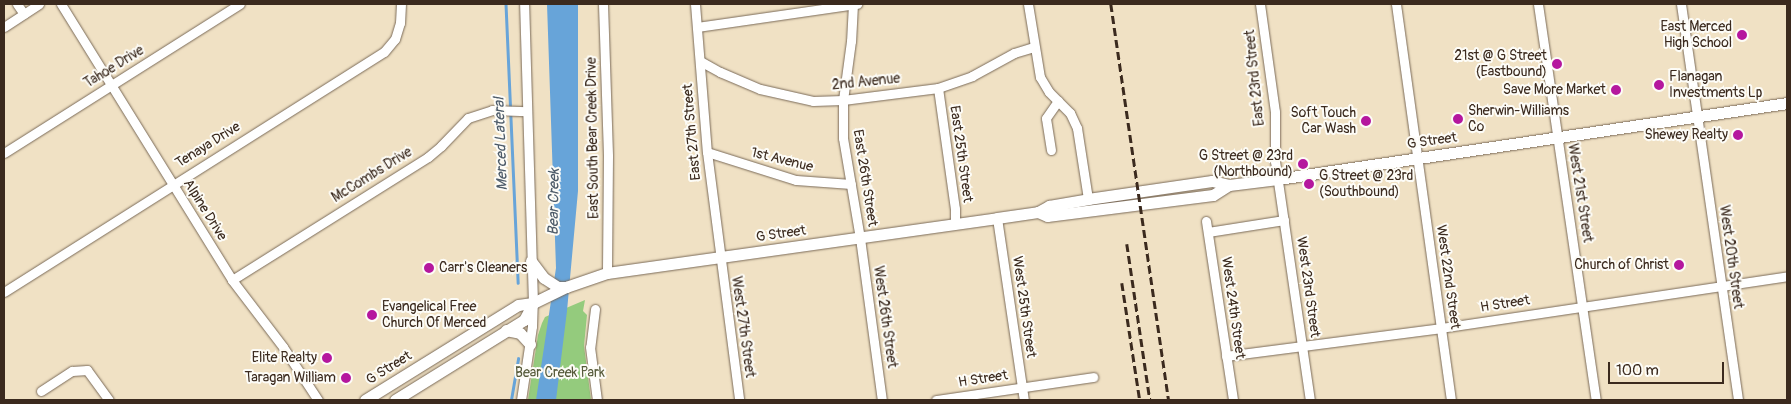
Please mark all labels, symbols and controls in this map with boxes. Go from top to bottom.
place label: East Merced High School [1660,19,1732,52]
street label: East 23rd Street [1242,29,1268,127]
marker: East Merced High School [1736,29,1748,41]
street label: Tahoe Drive [81,42,147,92]
place label: 21st @ G Street (Eastbound) [1454,48,1547,80]
street label: East South Bear Creek Drive [583,57,603,219]
marker: 21st @ G Street (Eastbound) [1551,58,1563,70]
place label: Flanagan Investments Lp [1669,69,1762,102]
street label: 2nd Avenue [831,70,901,94]
marker: Flanagan Investments Lp [1653,79,1665,91]
place label: Save More Market [1503,82,1606,98]
street label: East 27th Street [679,83,705,181]
marker: Save More Market [1610,84,1622,96]
water label: Merced Lateral [490,97,512,191]
place label: Sherwin-Williams Co [1468,103,1569,136]
street label: East 25th Street [946,105,976,203]
place label: Soft Touch Car Wash [1291,105,1356,138]
marker: Sherwin-Williams Co [1452,113,1464,125]
marker: Soft Touch Car Wash [1360,115,1372,127]
street label: Tenaya Drive [172,118,244,172]
place label: Shewey Realty [1645,127,1728,143]
street label: East 26th Street [849,128,881,228]
street label: G Street [1406,129,1458,153]
marker: Shewey Realty [1732,129,1744,141]
street label: West 21st Street [1564,142,1596,244]
street label: McCombs Drive [329,144,415,206]
street label: 1st Avenue [749,144,815,176]
place label: G Street @ 23rd (Northbound) [1199,148,1293,180]
marker: G Street @ 23rd (Northbound) [1297,158,1309,170]
water label: Bear Creek [544,168,564,236]
place label: G Street @ 23rd (Southbound) [1319,168,1413,200]
street label: Alpine Drive [180,176,230,244]
marker: G Street @ 23rd (Southbound) [1303,178,1315,190]
street label: West 20th Street [1715,204,1747,310]
street label: G Street [755,222,807,246]
street label: West 22nd Street [1432,224,1464,330]
street label: West 23rd Street [1293,236,1323,338]
street label: West 25th Street [1009,255,1039,359]
street label: West 24th Street [1218,256,1248,360]
place label: Church of Christ [1574,257,1669,273]
marker: Church of Christ [1673,259,1685,271]
place label: Carr's Cleaners [439,260,527,276]
marker: Carr's Cleaners [423,262,435,274]
street label: West 26th Street [870,265,900,369]
street label: West 27th Street [728,275,758,379]
street label: H Street [1479,292,1531,316]
place label: Evangelical Free Church Of Merced [382,299,486,332]
marker: Evangelical Free Church Of Merced [366,309,378,321]
street label: G Street [363,348,415,388]
place label: Elite Realty [252,350,317,366]
marker: Elite Realty [321,352,333,364]
scale bar [1611,352,1727,384]
text: 100 m [1616,361,1659,380]
park label: Bear Creek Park [515,365,605,381]
street label: H Street [957,367,1009,391]
place label: Taragan William [244,370,336,386]
marker: Taragan William [340,372,352,384]

